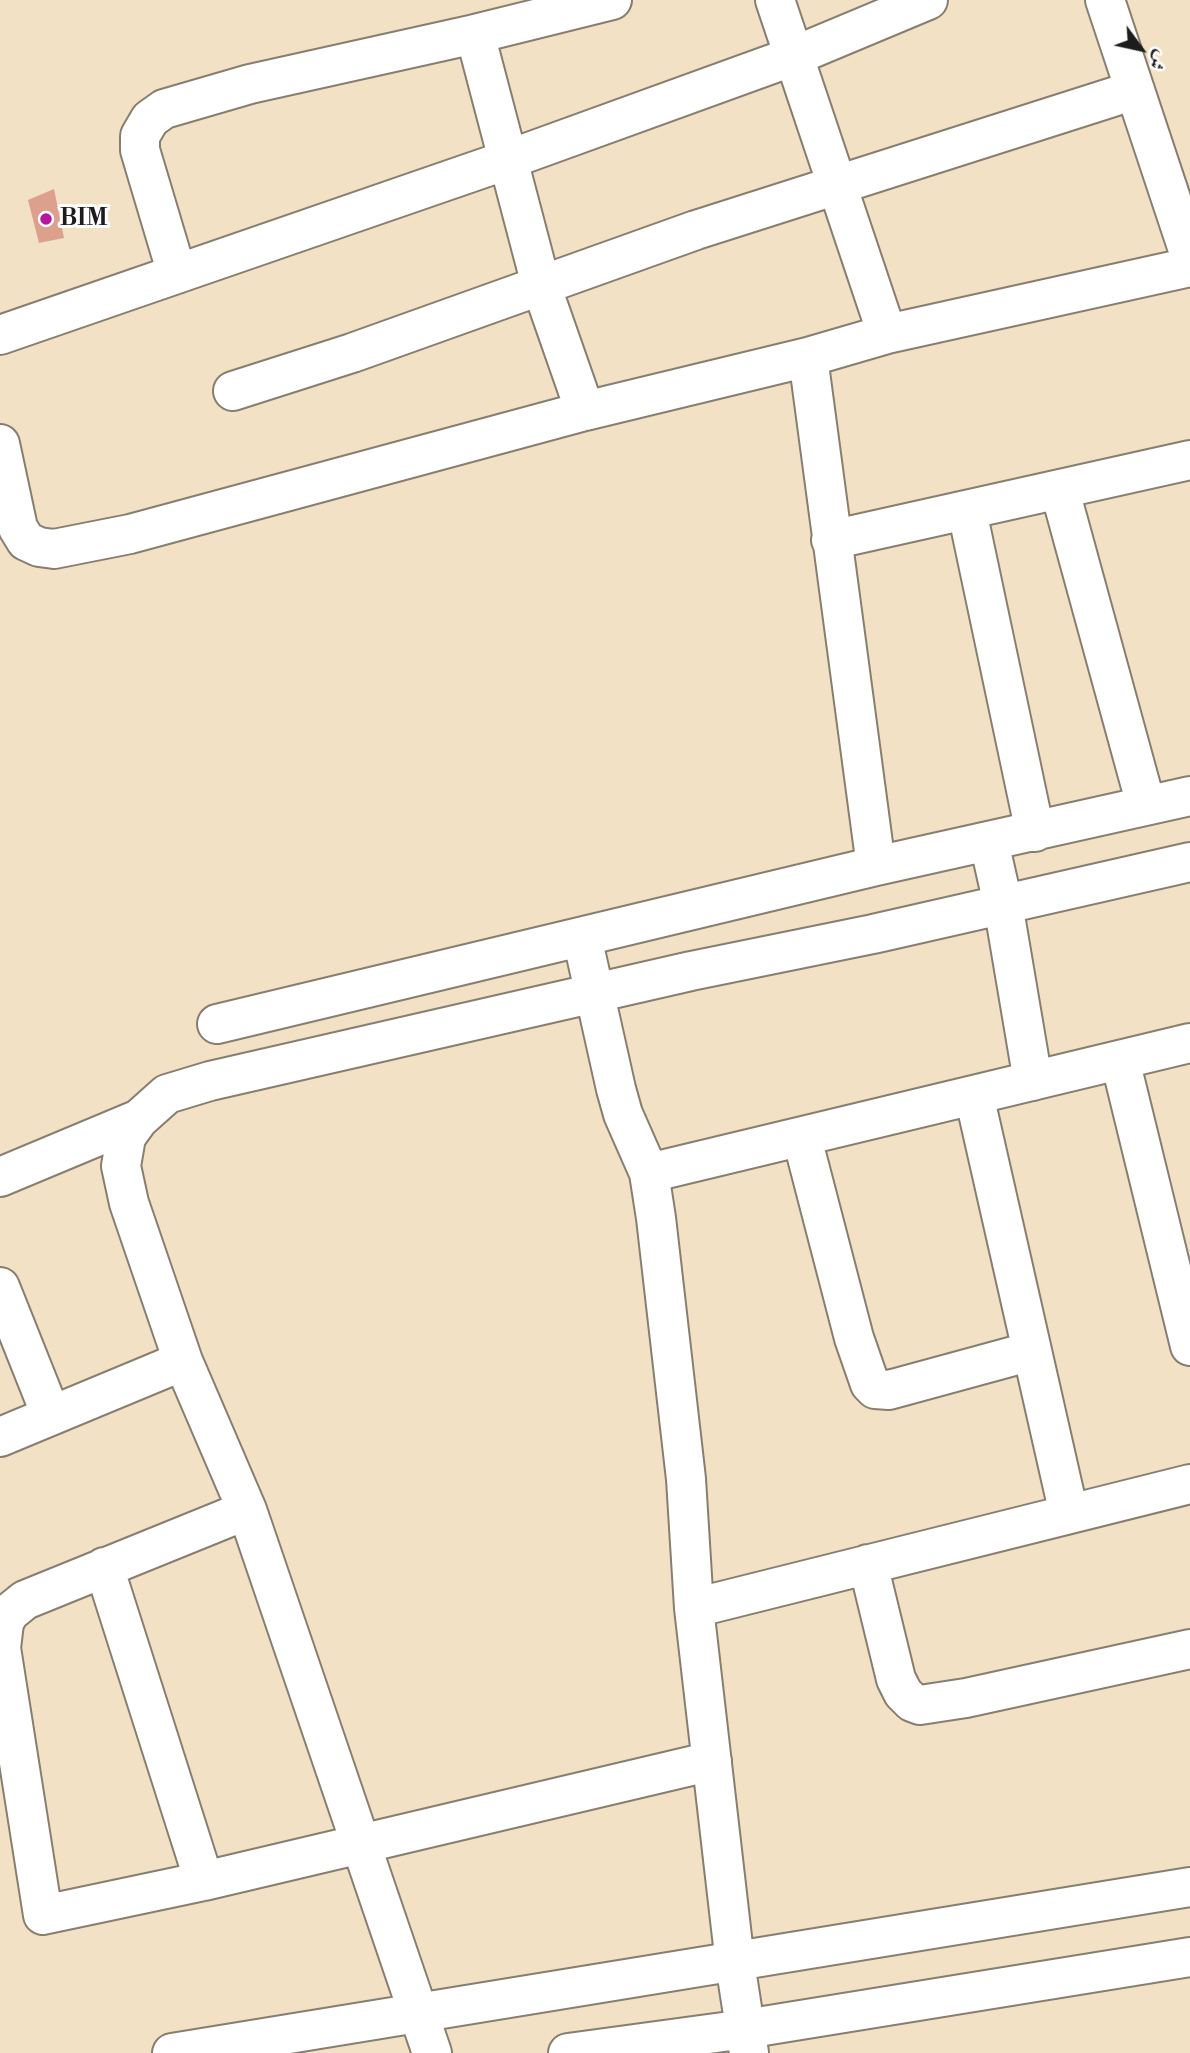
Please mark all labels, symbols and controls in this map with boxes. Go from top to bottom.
north arrow [1106,14,1176,84]
text: ش [1143,46,1174,75]
place label: BIM [60,205,107,233]
marker: BIM [38,211,54,227]

